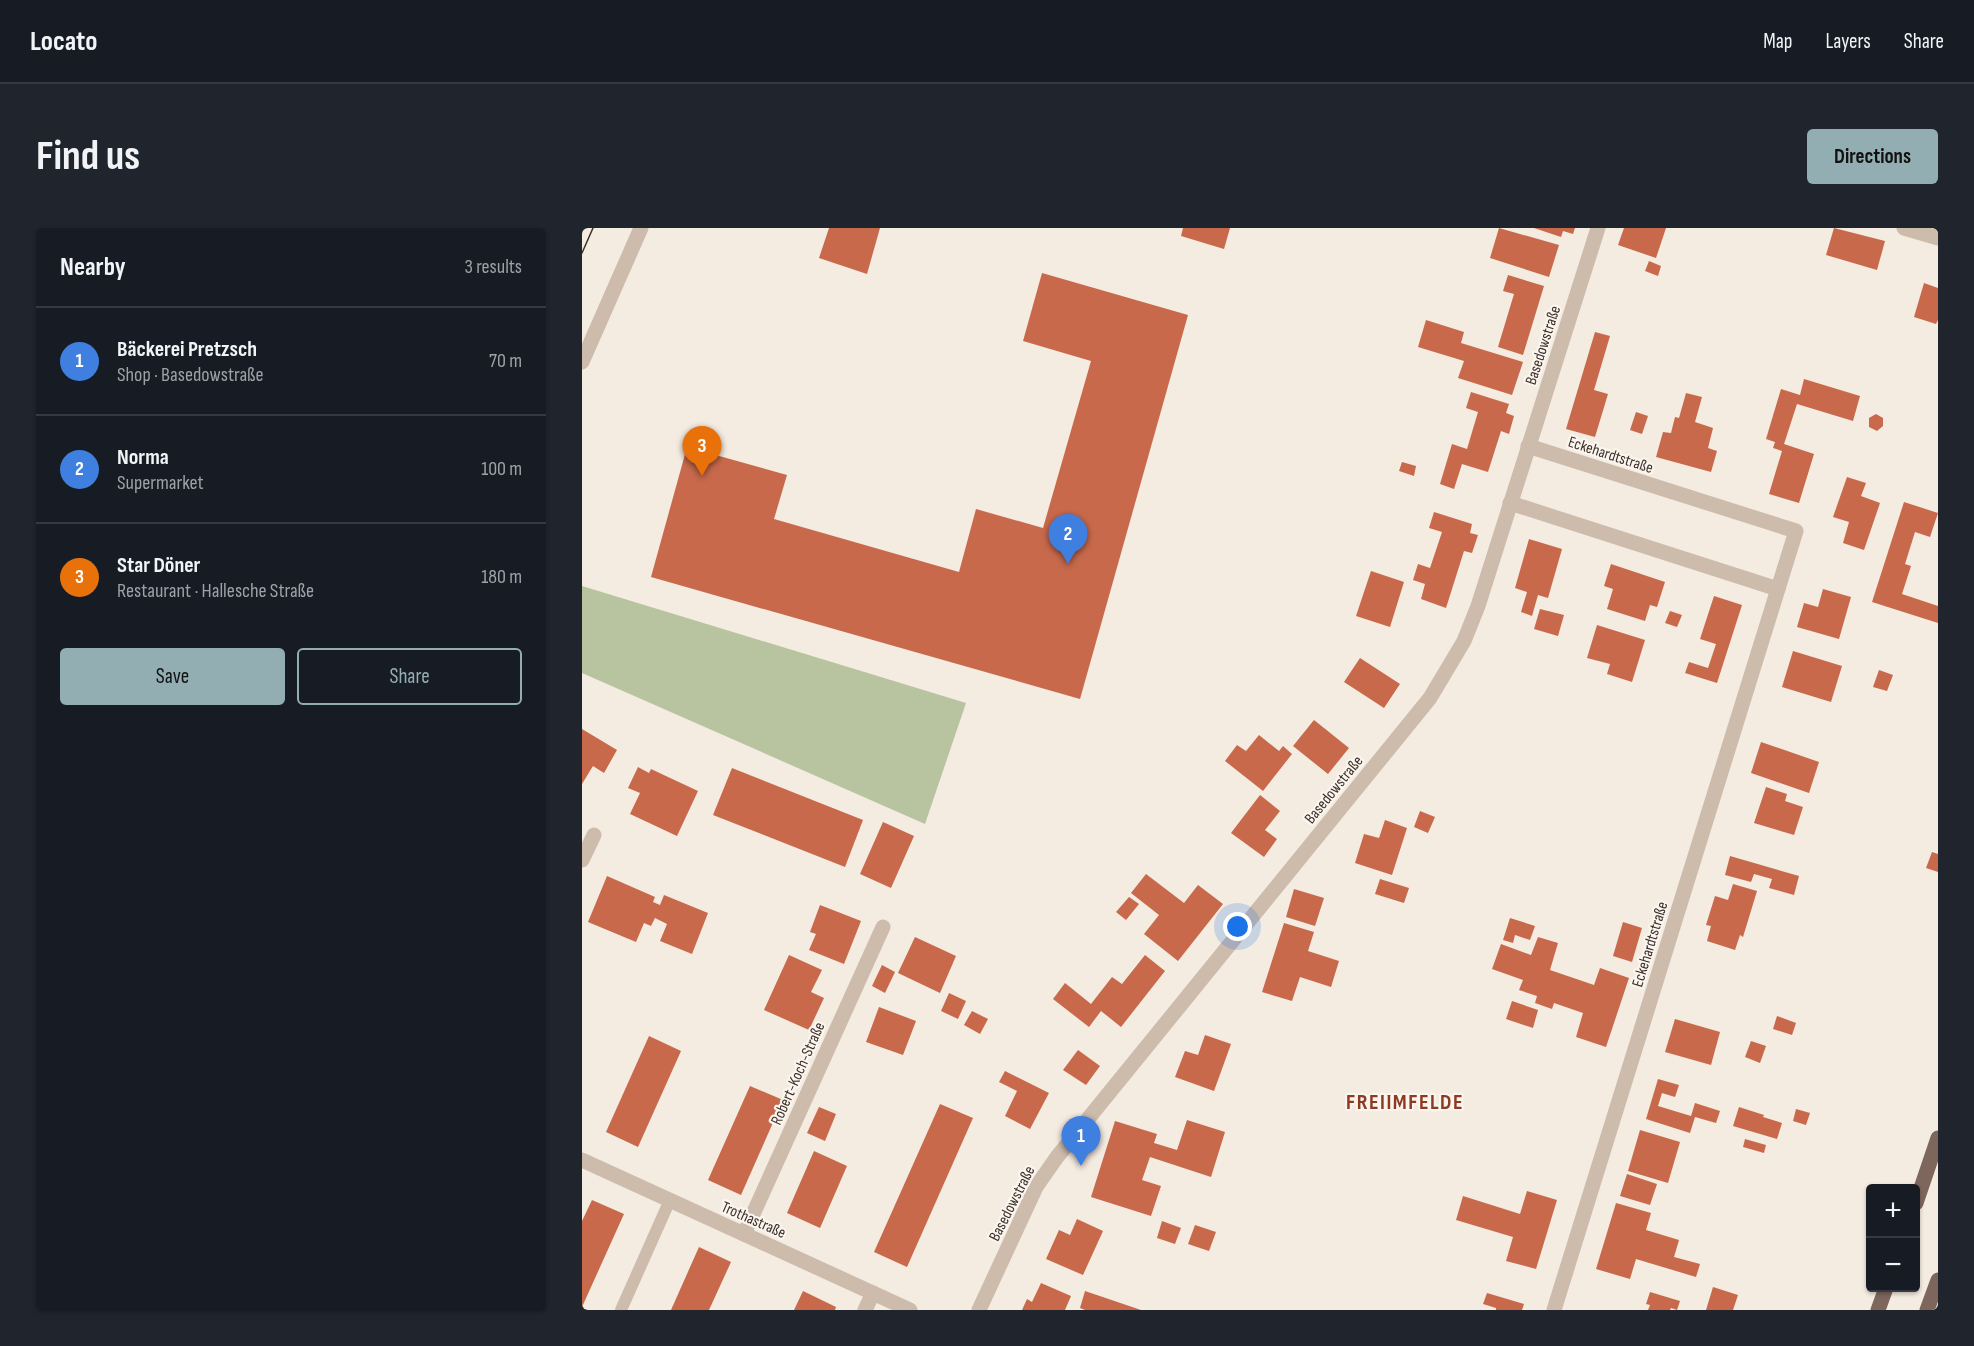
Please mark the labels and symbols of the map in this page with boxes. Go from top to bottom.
street label: Basedowstraße [1522,304,1565,387]
pin: 3 [682,426,722,476]
street label: Eckehardtstraße [1566,433,1655,478]
pin: 2 [1048,514,1088,564]
street label: Basedowstraße [1301,752,1367,828]
street label: Eckehardtstraße [1628,899,1672,989]
your location [1223,912,1252,941]
street label: Robert-Koch-Straße [767,1019,830,1128]
district label: FREIIMFELDE [1346,1089,1464,1116]
pin: 1 [1062,1116,1100,1166]
street label: Basedowstraße [985,1163,1039,1245]
street label: Trothastraße [718,1198,789,1243]

